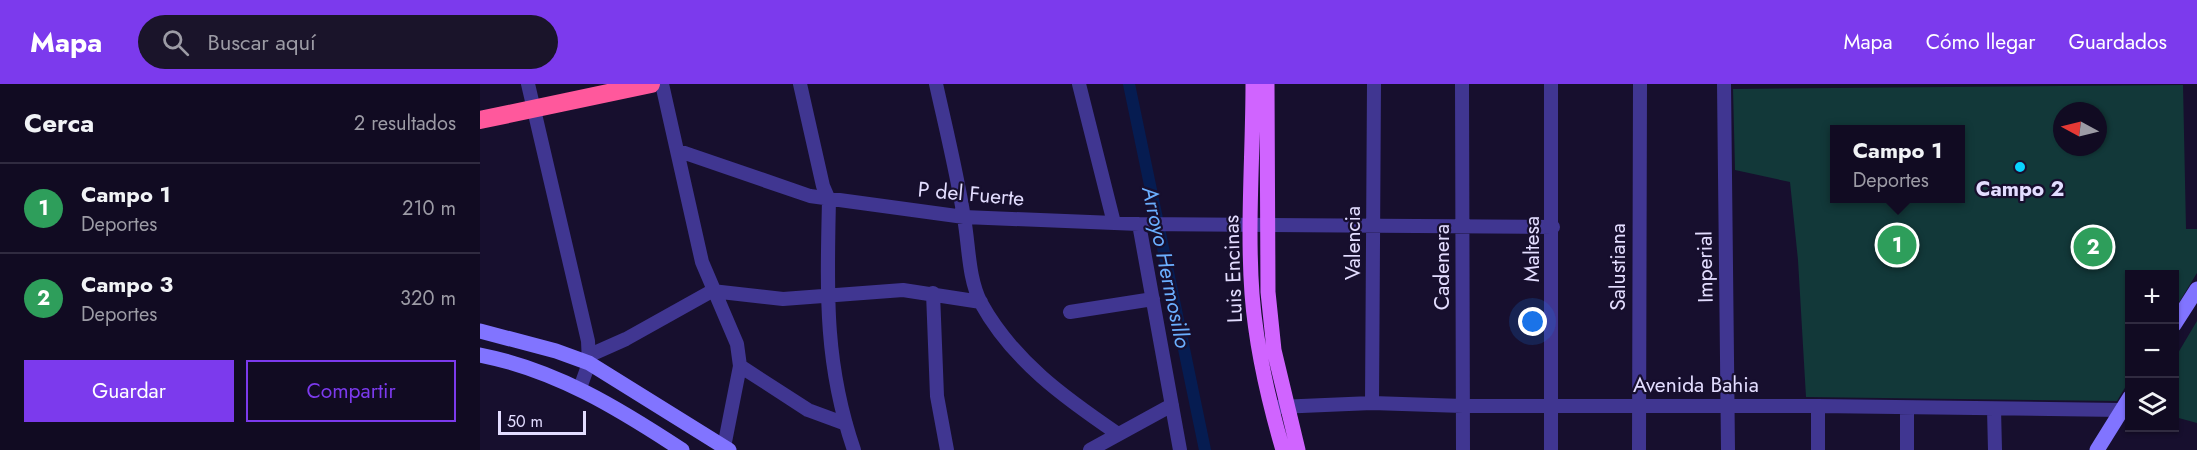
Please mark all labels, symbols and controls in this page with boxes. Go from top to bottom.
search box [138,15,558,69]
text: Mapa [30,22,102,63]
icon: search [159,26,192,59]
text: Buscar aquí [207,26,316,58]
text: Mapa [1843,27,1893,57]
text: Cómo llegar [1926,27,2035,57]
text: Guardados [2068,27,2167,57]
north arrow [2053,102,2107,156]
text: Cerca [24,104,94,142]
text: 2 resultados [354,109,456,138]
popup [1830,125,1965,203]
text: Campo 1 [1853,134,1942,166]
marker: Campo 2 [2013,160,2027,174]
text: Deportes [1853,166,1929,195]
street label: P del Fuerte [917,174,1026,214]
place label: Campo 2 [1976,174,2064,204]
text: Campo 1 [81,178,171,210]
water label: Arroyo Hermosillo [1134,182,1200,351]
text: 1 [38,194,49,223]
text: 210 m [402,194,456,223]
street label: Valencia [1338,206,1368,280]
text: Deportes [81,210,157,239]
street label: Luis Encinas [1216,215,1250,323]
street label: Maltesa [1517,216,1547,282]
pin: 1 [1878,222,1916,268]
street label: Salustiana [1603,223,1633,311]
street label: Cadenera [1427,224,1457,310]
pin: 2 [2074,224,2112,270]
street label: Imperial [1689,231,1721,303]
text: Campo 3 [81,268,173,300]
map controls [2125,270,2179,432]
button: + [2125,270,2179,324]
text: 2 [37,284,50,313]
text: 320 m [400,284,456,313]
text: Deportes [81,300,157,329]
your location [1518,307,1547,336]
button: − [2125,324,2179,378]
button: Guardar [24,360,234,422]
button: Compartir [246,360,456,422]
street label: Avenida Bahia [1633,370,1759,400]
button: layers [2125,378,2179,432]
scale bar [498,408,586,436]
text: 50 m [507,410,543,433]

